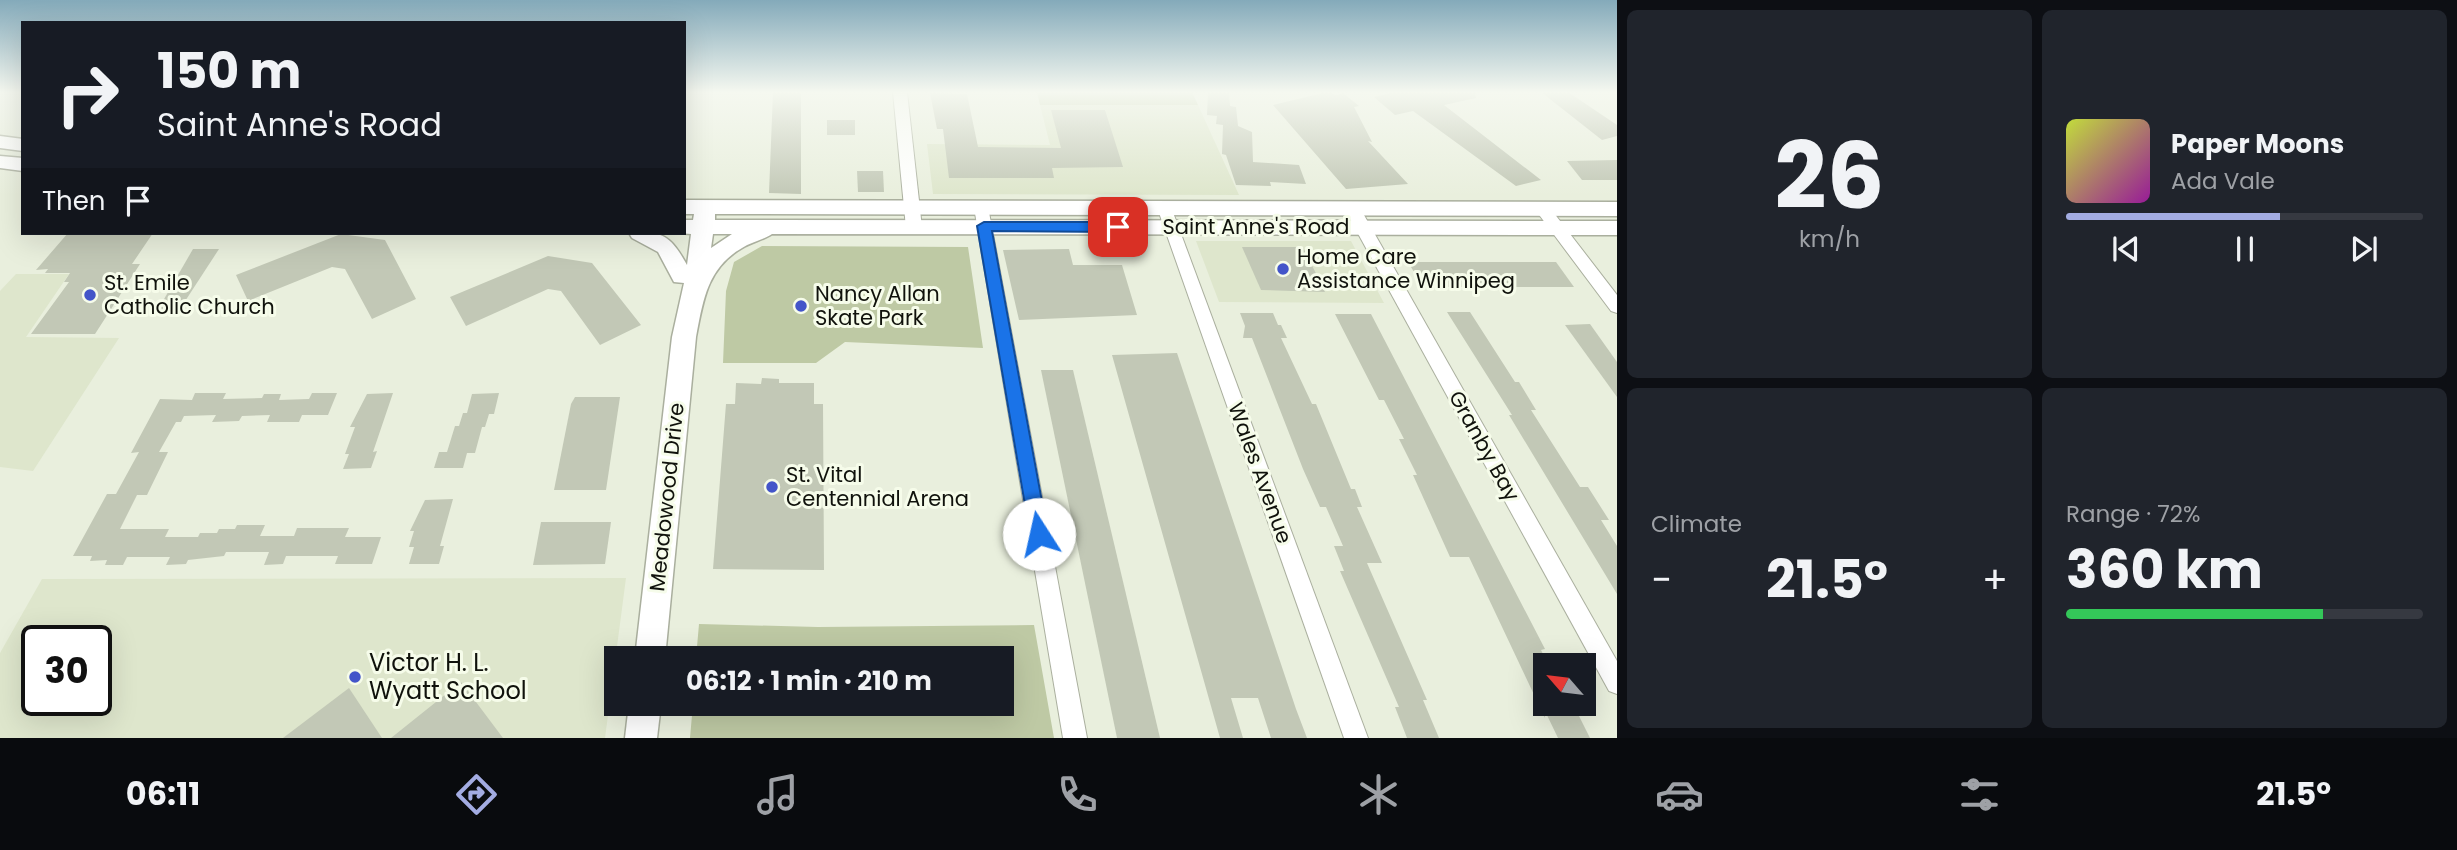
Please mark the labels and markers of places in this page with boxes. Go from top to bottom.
pin [1088,197,1148,257]
place label: Home Care Assistance Winnipeg [1297,242,1515,295]
marker: Home Care Assistance Winnipeg [1275,261,1291,277]
place label: St. Emile Catholic Church [104,268,275,321]
place label: Nancy Allan Skate Park [815,279,940,332]
marker: St. Emile Catholic Church [82,287,98,303]
marker: Nancy Allan Skate Park [793,298,809,314]
place label: St. Vital Centennial Arena [786,460,969,513]
marker: St. Vital Centennial Arena [764,479,780,495]
place label: Victor H. L. Wyatt School [369,646,527,707]
marker: Victor H. L. Wyatt School [347,669,363,685]

